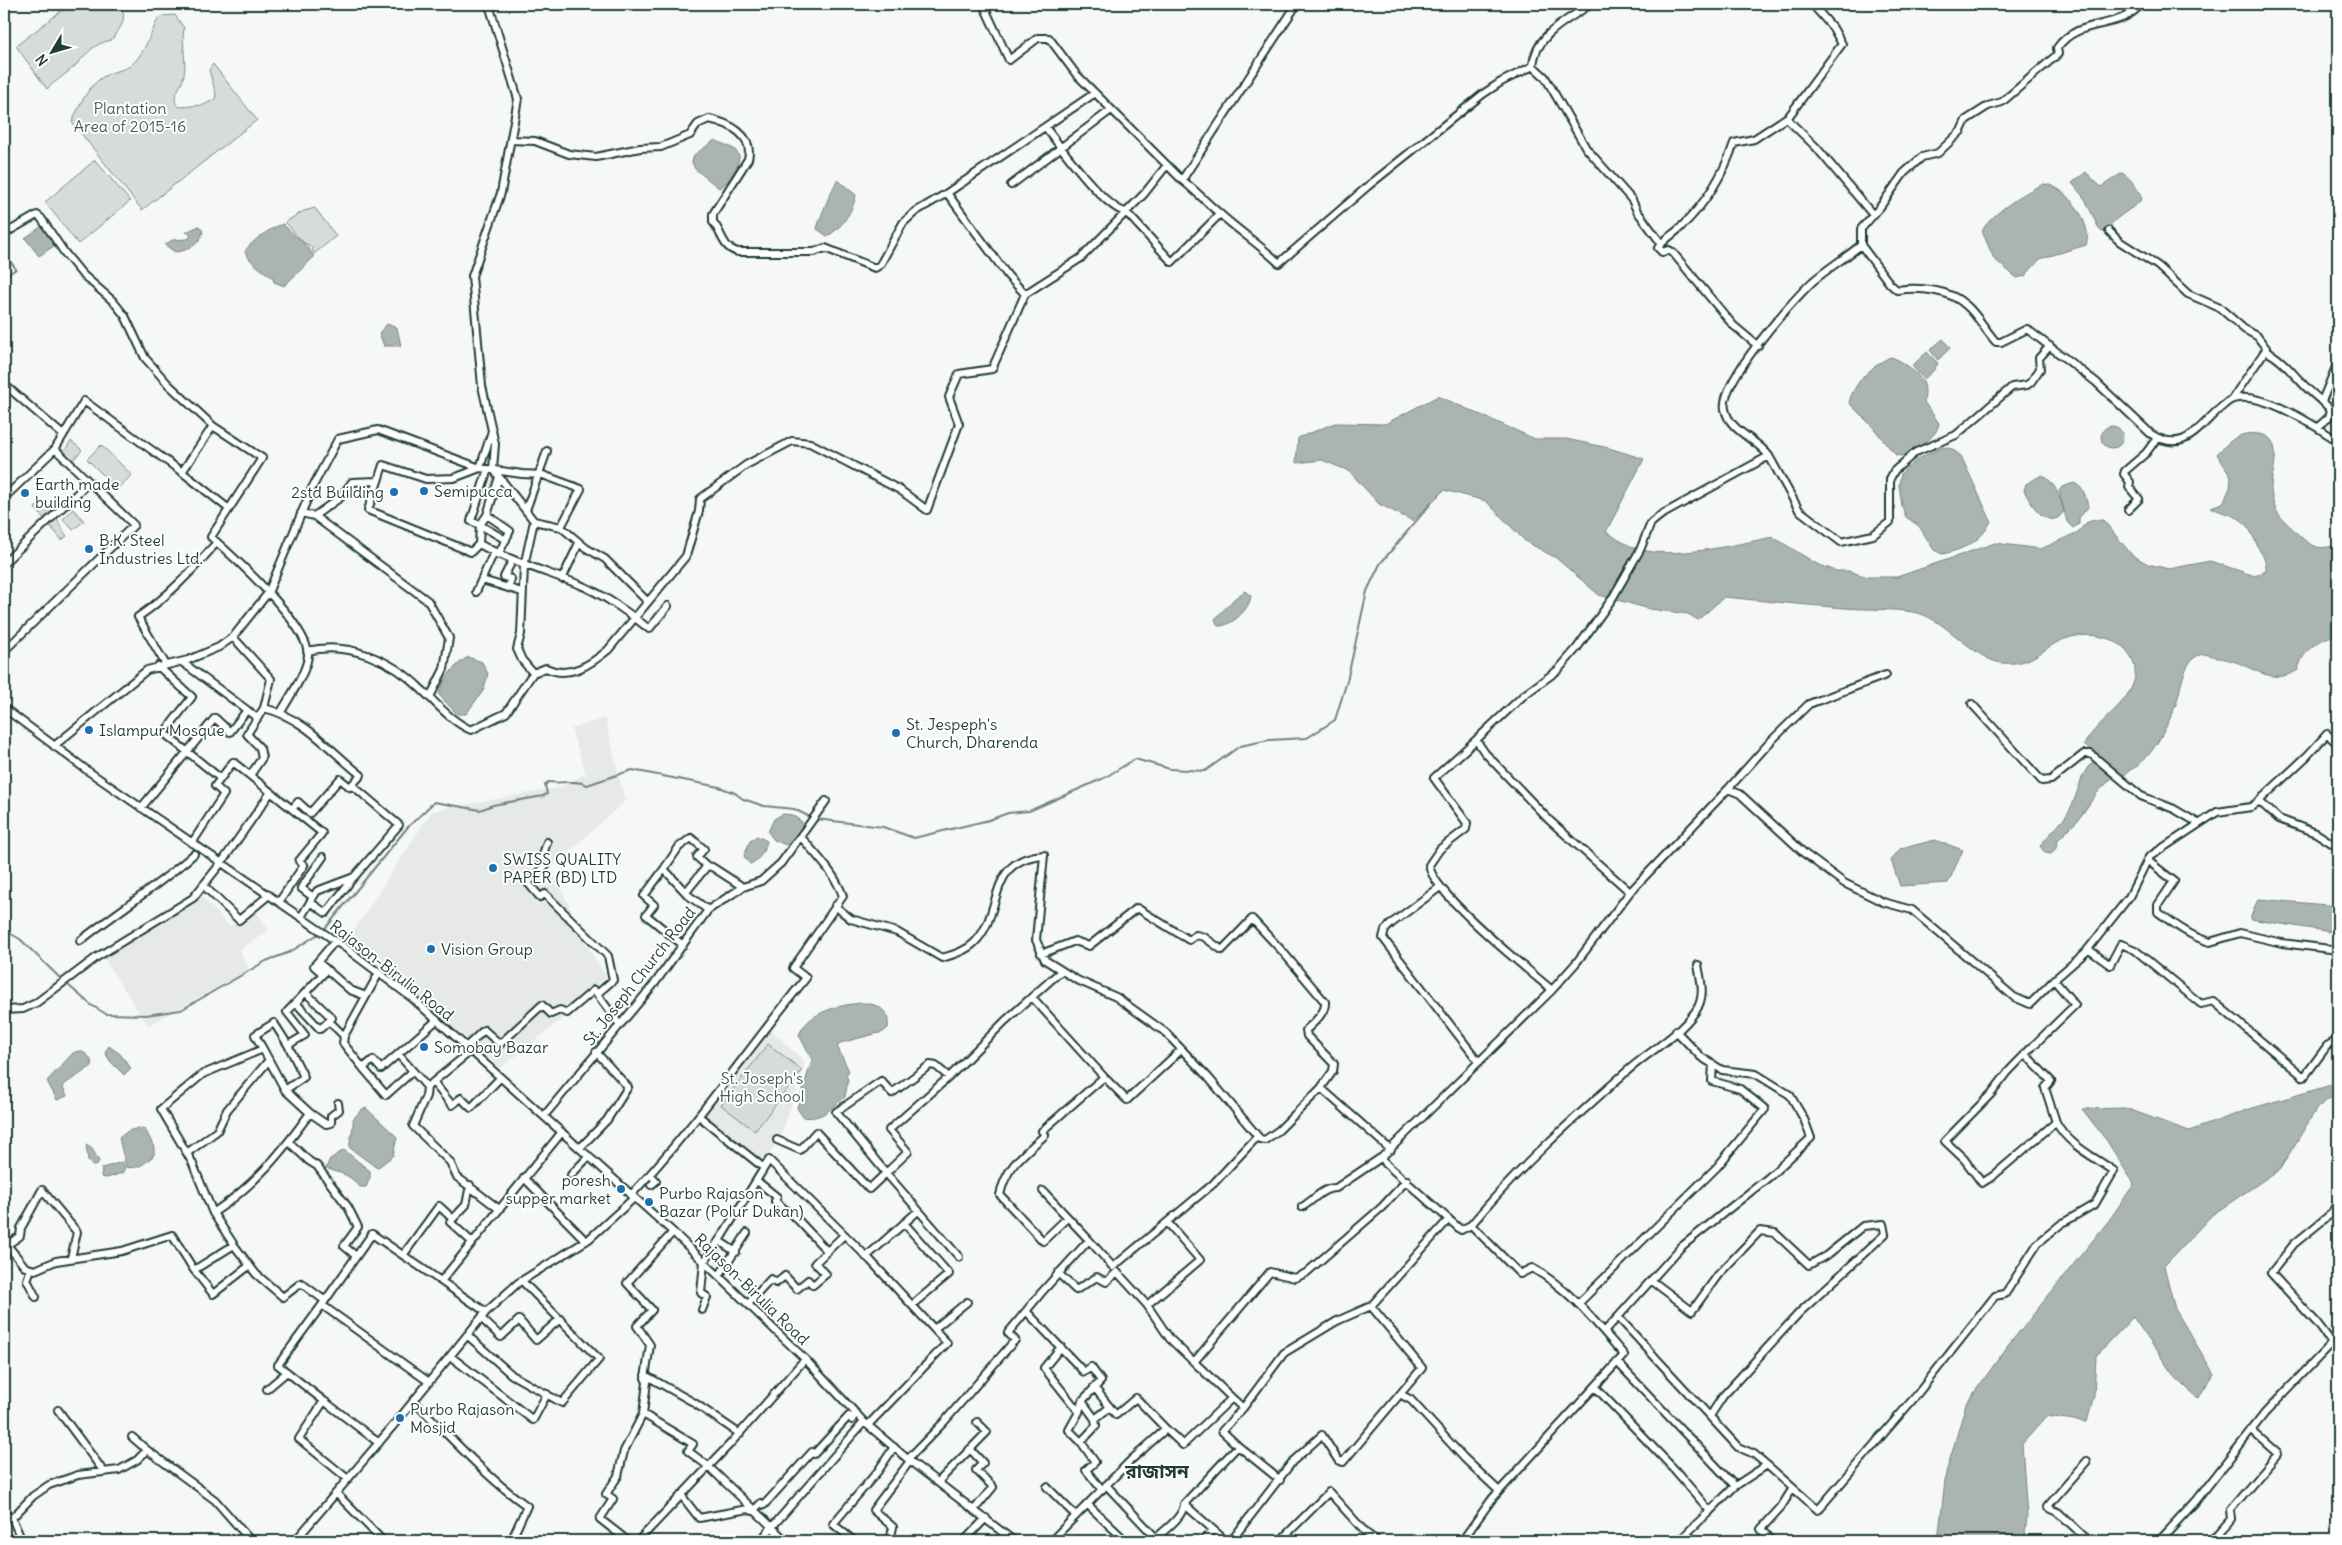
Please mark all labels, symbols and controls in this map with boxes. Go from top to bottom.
north arrow [28,28,78,78]
text: N [32,51,52,69]
park label: Plantation Area of 2015-16 [74,98,186,136]
place label: Earth made building [35,474,119,512]
place label: Semipucca [434,481,513,501]
place label: 2std Building [291,482,384,502]
marker: Semipucca [418,485,430,497]
marker: 2std Building [388,486,400,498]
marker: Earth made building [19,487,31,499]
place label: B.K. Steel Industries Ltd. [99,530,203,568]
marker: B.K. Steel Industries Ltd. [83,543,95,555]
place label: St. Jespeph's Church, Dharenda [906,714,1038,752]
place label: Islampur Mosque [99,720,225,740]
marker: Islampur Mosque [83,724,95,736]
marker: St. Jespeph's Church, Dharenda [890,727,902,739]
place label: SWISS QUALITY PAPER (BD) LTD [503,849,621,887]
marker: SWISS QUALITY PAPER (BD) LTD [487,862,499,874]
street label: St. Joseph Church Road [579,903,699,1049]
street label: Rajason-Birulia Road [326,915,458,1025]
place label: Vision Group [441,939,533,959]
marker: Vision Group [425,943,437,955]
place label: Somobay Bazar [434,1037,549,1057]
marker: Somobay Bazar [418,1041,430,1053]
park label: St. Joseph's High School [720,1068,804,1106]
place label: poresh supper market [505,1170,612,1208]
marker: poresh supper market [615,1183,627,1195]
place label: Purbo Rajason Bazar (Polur Dukan) [659,1183,804,1221]
marker: Purbo Rajason Bazar (Polur Dukan) [643,1196,655,1208]
street label: Rajason-Birulia Road [690,1229,814,1349]
place label: Purbo Rajason Mosjid [410,1399,515,1437]
marker: Purbo Rajason Mosjid [394,1412,406,1424]
district label: রাজাসন [1124,1459,1190,1483]

